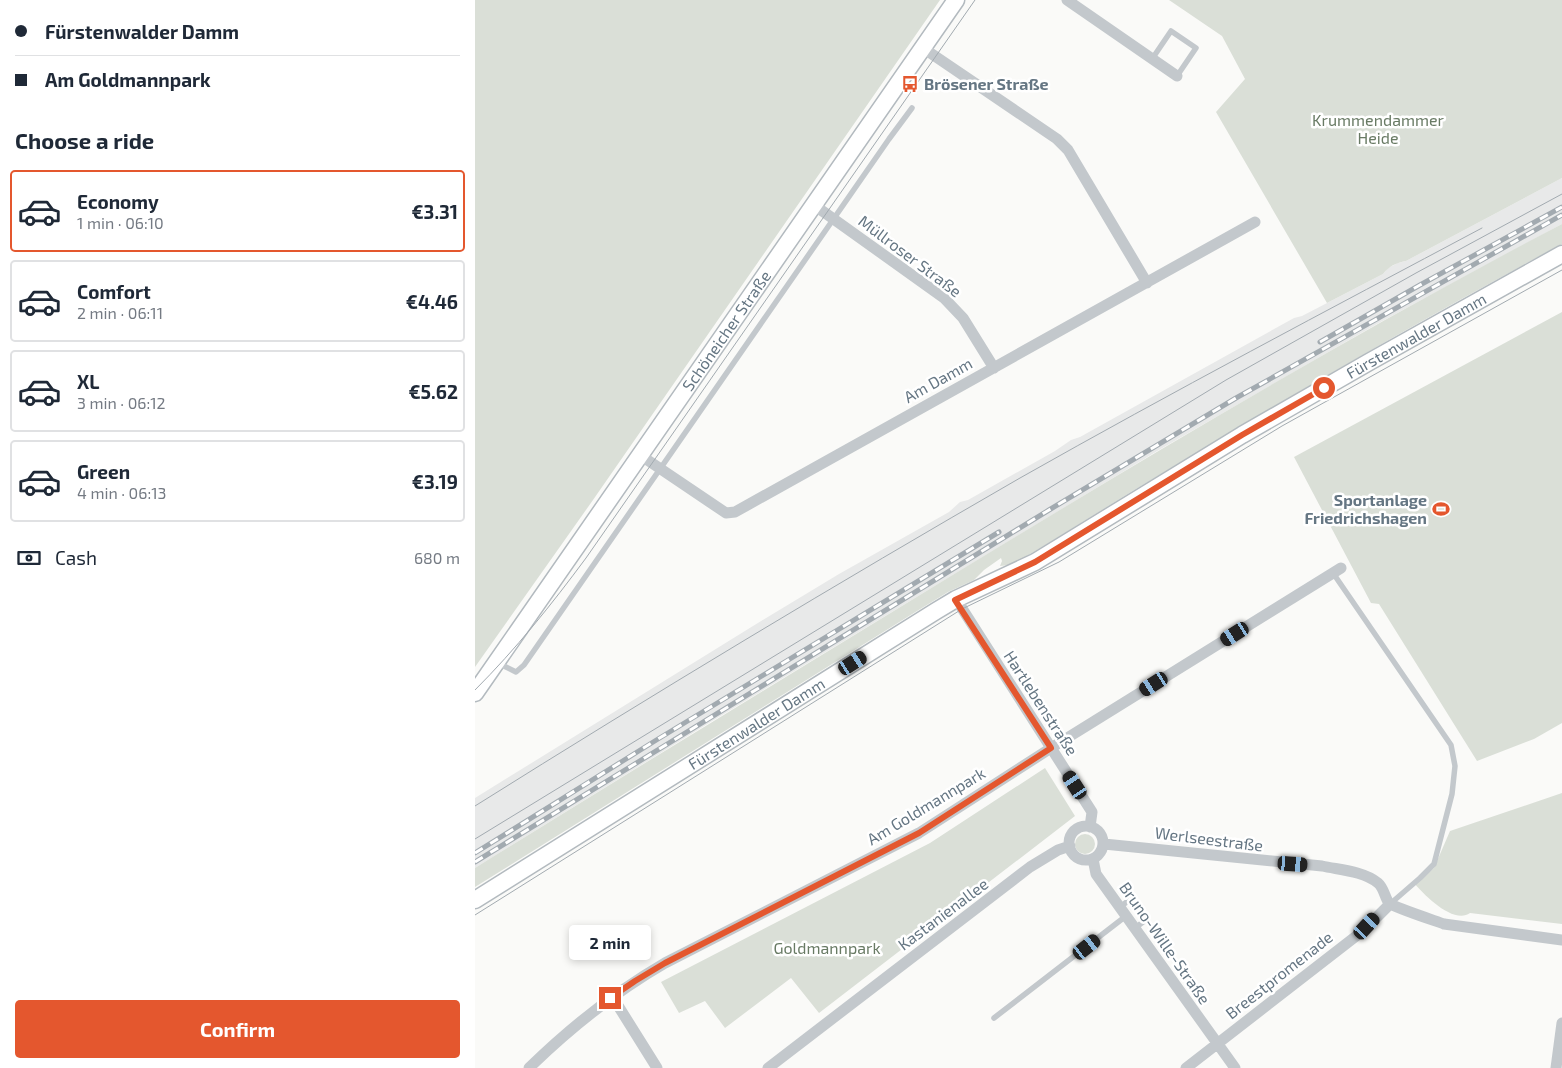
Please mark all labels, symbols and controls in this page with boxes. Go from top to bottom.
text: Fürstenwalder Damm [45,20,239,43]
text: Am Goldmannpark [45,68,211,91]
bus stop icon: Brösener Straße [900,74,920,94]
place label: Brösener Straße [924,74,1049,93]
park label: Krummendammer Heide [1312,110,1445,147]
text: Choose a ride [15,127,154,153]
icon: car [17,189,62,234]
text: Economy [77,190,159,213]
text: €3.31 [411,200,458,223]
street label: Müllroser Straße [855,211,965,300]
text: 1 min · 06:10 [77,213,164,232]
street label: Schöneicher Straße [678,267,774,394]
icon: car [17,279,62,324]
text: Comfort [77,280,151,303]
street label: Fürstenwalder Damm [1342,288,1489,382]
text: €4.46 [406,290,458,313]
text: 2 min · 06:11 [77,303,163,322]
street label: Am Damm [900,353,975,406]
icon: car [17,369,62,414]
text: XL [77,370,99,393]
route start [1313,377,1335,399]
text: €5.62 [408,380,458,403]
text: 3 min · 06:12 [77,393,166,412]
icon: car [17,459,62,504]
text: Green [77,460,130,483]
text: €3.19 [412,470,458,493]
text: 4 min · 06:13 [77,483,166,502]
place label: Sportanlage Friedrichshagen [1304,490,1427,527]
sports icon: Sportanlage Friedrichshagen [1431,499,1451,519]
icon: cash [15,544,43,572]
text: Cash [55,546,97,569]
text: 680 m [414,548,460,567]
car [1218,620,1251,648]
street label: Hartlebenstraße [1000,647,1082,759]
car [836,649,869,677]
car [1137,670,1170,698]
street label: Fürstenwalder Damm [684,673,828,773]
street label: Am Goldmannpark [863,763,988,848]
car [1060,768,1089,802]
street label: Werlseestraße [1154,822,1264,855]
car [1277,855,1308,873]
street label: Kastanienallee [894,874,991,954]
street label: Bruno-Wille-Straße [1116,878,1215,1007]
car [1351,910,1382,942]
callout: 2 min [569,926,651,960]
street label: Breestpromenade [1221,927,1336,1022]
car [1070,932,1103,962]
text: 2 min [590,933,630,952]
park label: Goldmannpark [773,938,881,957]
route end [599,987,621,1009]
button: Confirm [15,1000,460,1058]

